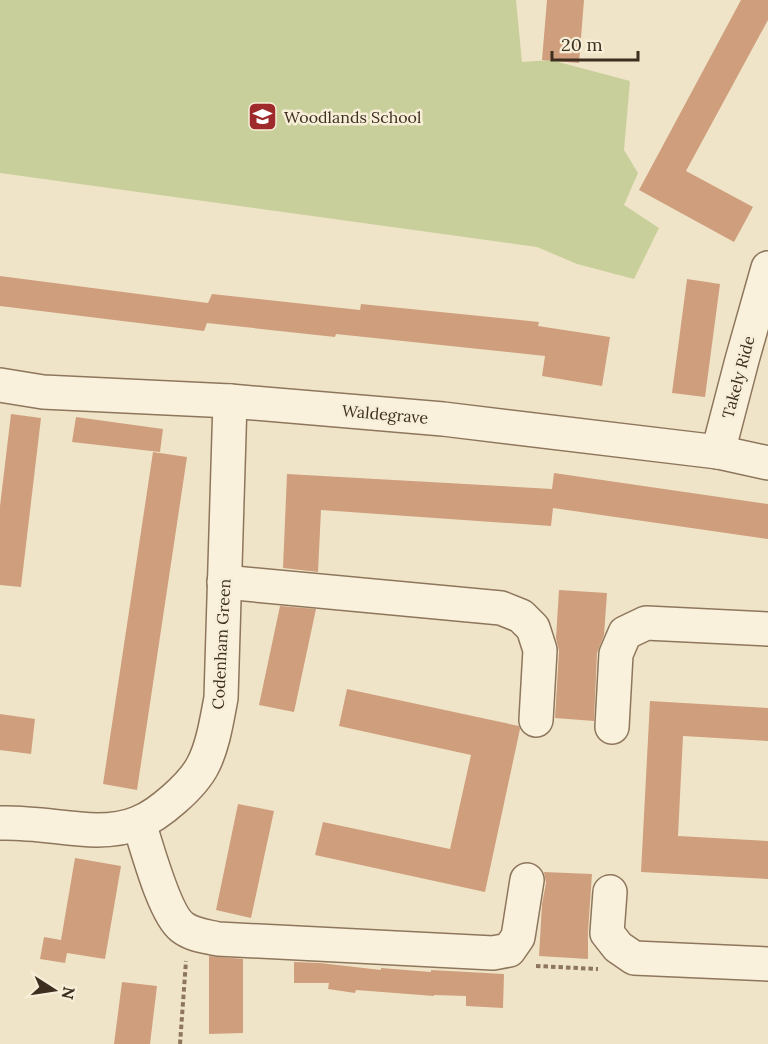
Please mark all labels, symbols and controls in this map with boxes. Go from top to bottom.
scale bar [552,24,638,62]
text: 20 m [561,33,603,56]
school or university icon: Woodlands School [247,101,279,133]
place label: Woodlands School [284,107,421,127]
street label: Takely Ride [717,333,759,421]
street label: Waldegrave [341,400,429,428]
street label: Codenham Green [208,578,234,710]
north arrow [24,960,84,1020]
text: N [58,985,80,1001]

